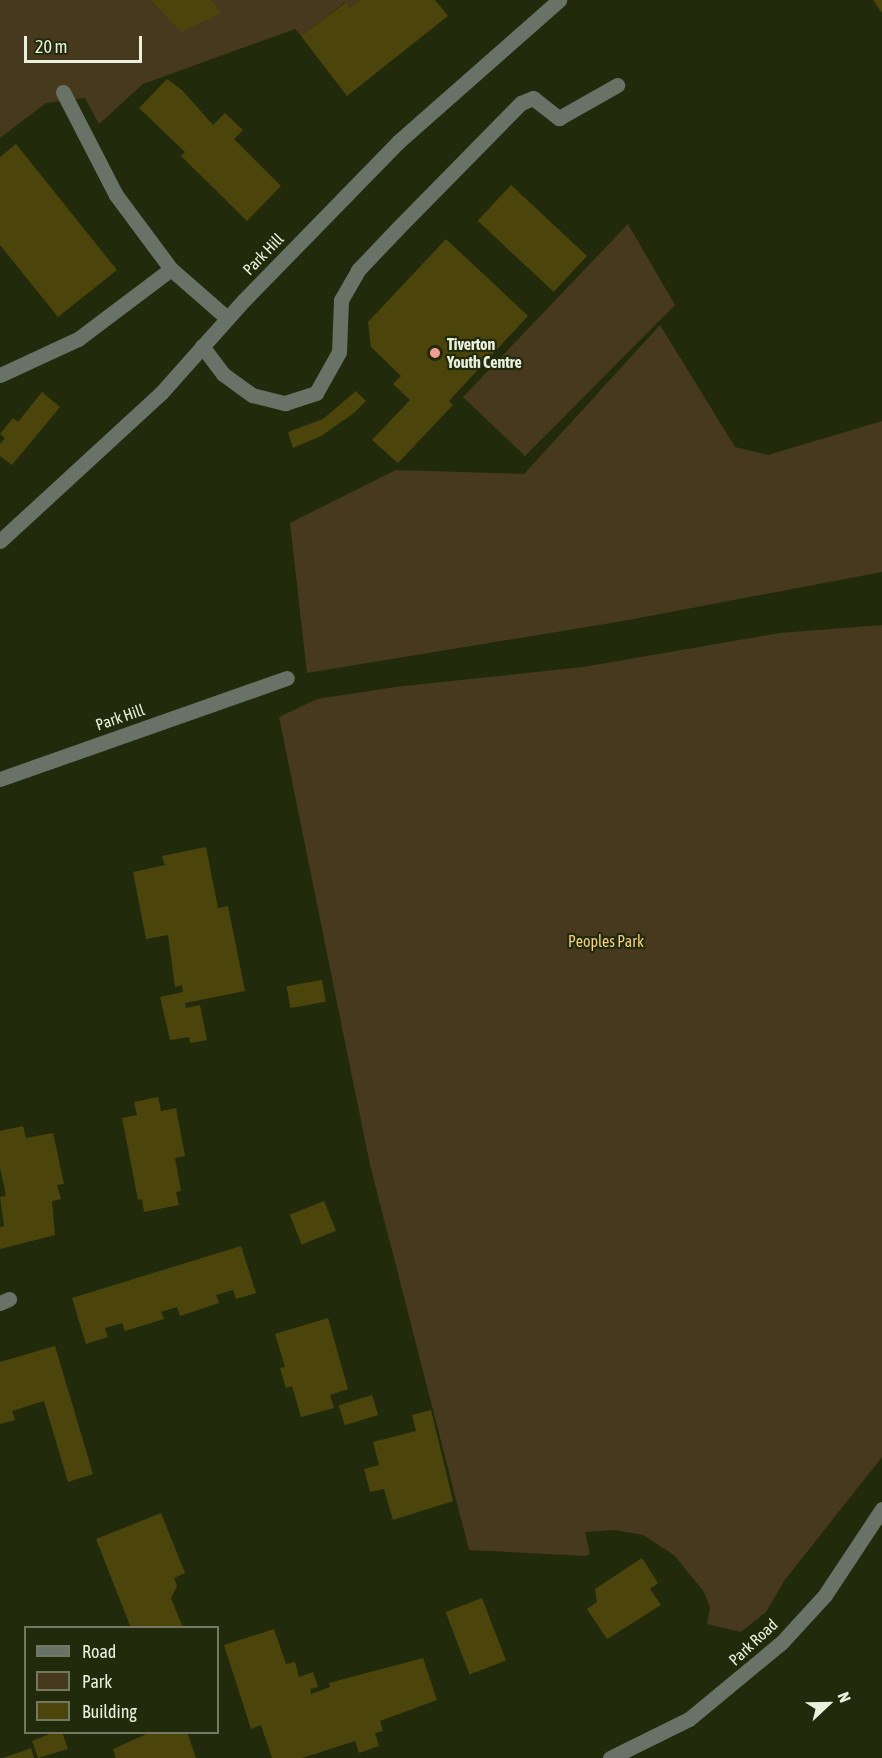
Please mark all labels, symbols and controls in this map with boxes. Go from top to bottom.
scale bar [27,24,146,62]
text: 20 m [35,36,67,57]
street label: Park Hill [239,229,287,279]
place label: Tiverton Youth Centre [447,334,522,372]
marker: Tiverton Youth Centre [428,346,442,360]
street label: Park Hill [93,700,147,734]
park label: Peoples Park [568,931,644,951]
street label: Park Road [725,1615,781,1669]
legend [24,1626,219,1734]
text: Road [82,1641,116,1662]
text: Park [82,1671,112,1692]
north arrow [798,1674,858,1734]
text: N [835,1689,855,1705]
text: Building [82,1701,137,1722]

